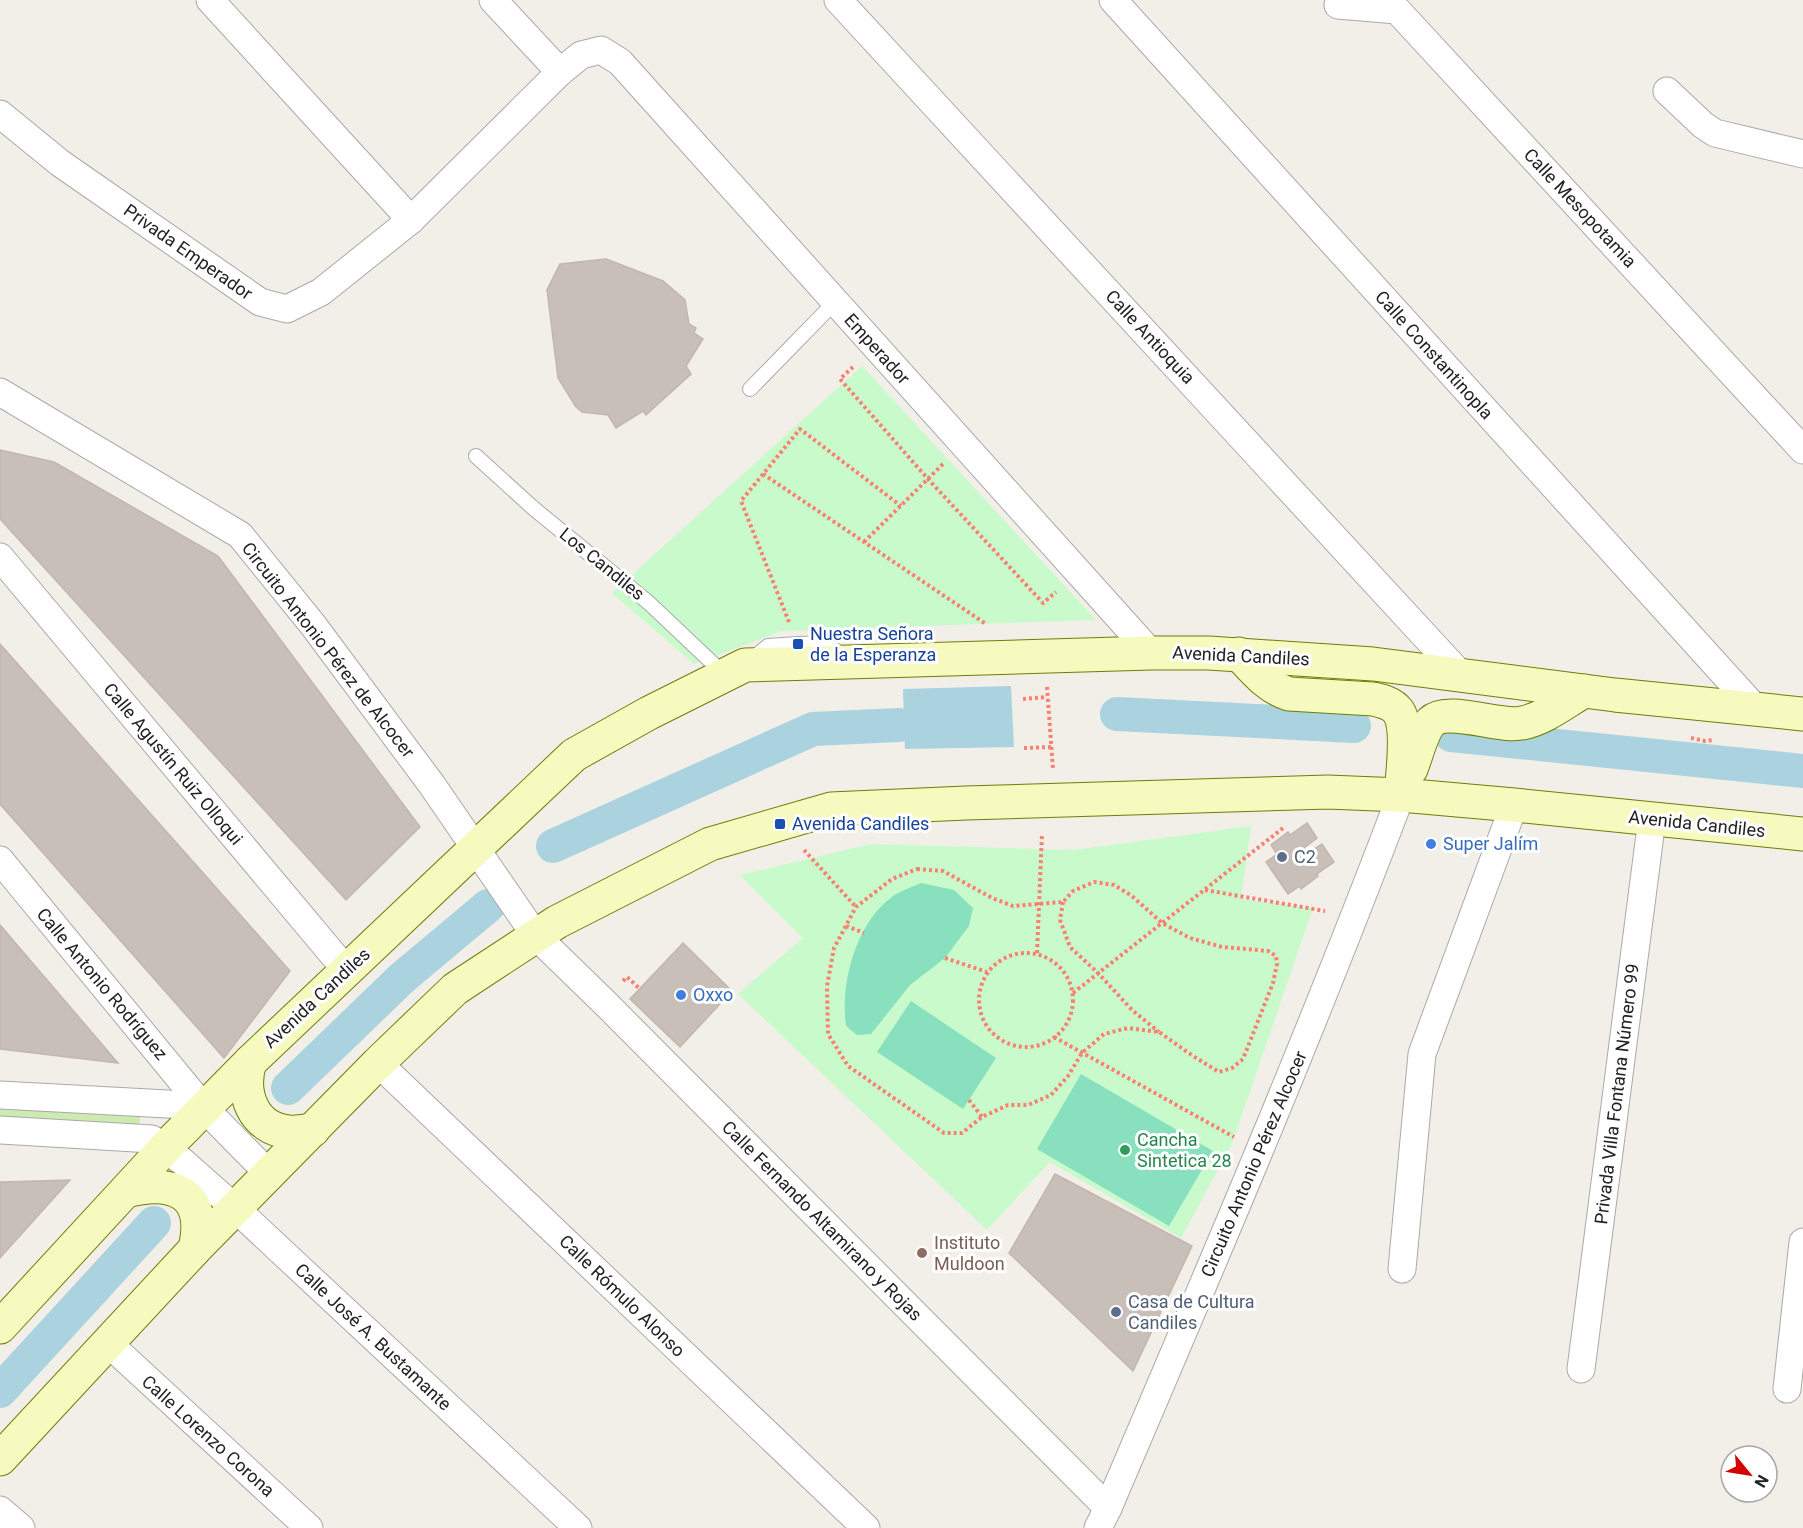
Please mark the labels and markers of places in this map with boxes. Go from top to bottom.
place label: Nuestra Señora de la Esperanza [810,623,936,665]
marker: Nuestra Señora de la Esperanza [791,637,805,651]
place label: Avenida Candiles [792,813,929,834]
marker: Avenida Candiles [773,817,787,831]
place label: Super Jalím [1443,833,1538,854]
marker: Super Jalím [1424,837,1438,851]
place label: C2 [1294,846,1316,867]
marker: C2 [1275,850,1289,864]
place label: Oxxo [693,984,733,1005]
marker: Oxxo [674,988,688,1002]
place label: Cancha Sintetica 28 [1137,1129,1232,1171]
marker: Cancha Sintetica 28 [1118,1143,1132,1157]
place label: Instituto Muldoon [934,1232,1005,1274]
marker: Instituto Muldoon [915,1246,929,1260]
place label: Casa de Cultura Candiles [1128,1291,1255,1333]
marker: Casa de Cultura Candiles [1109,1305,1123,1319]

